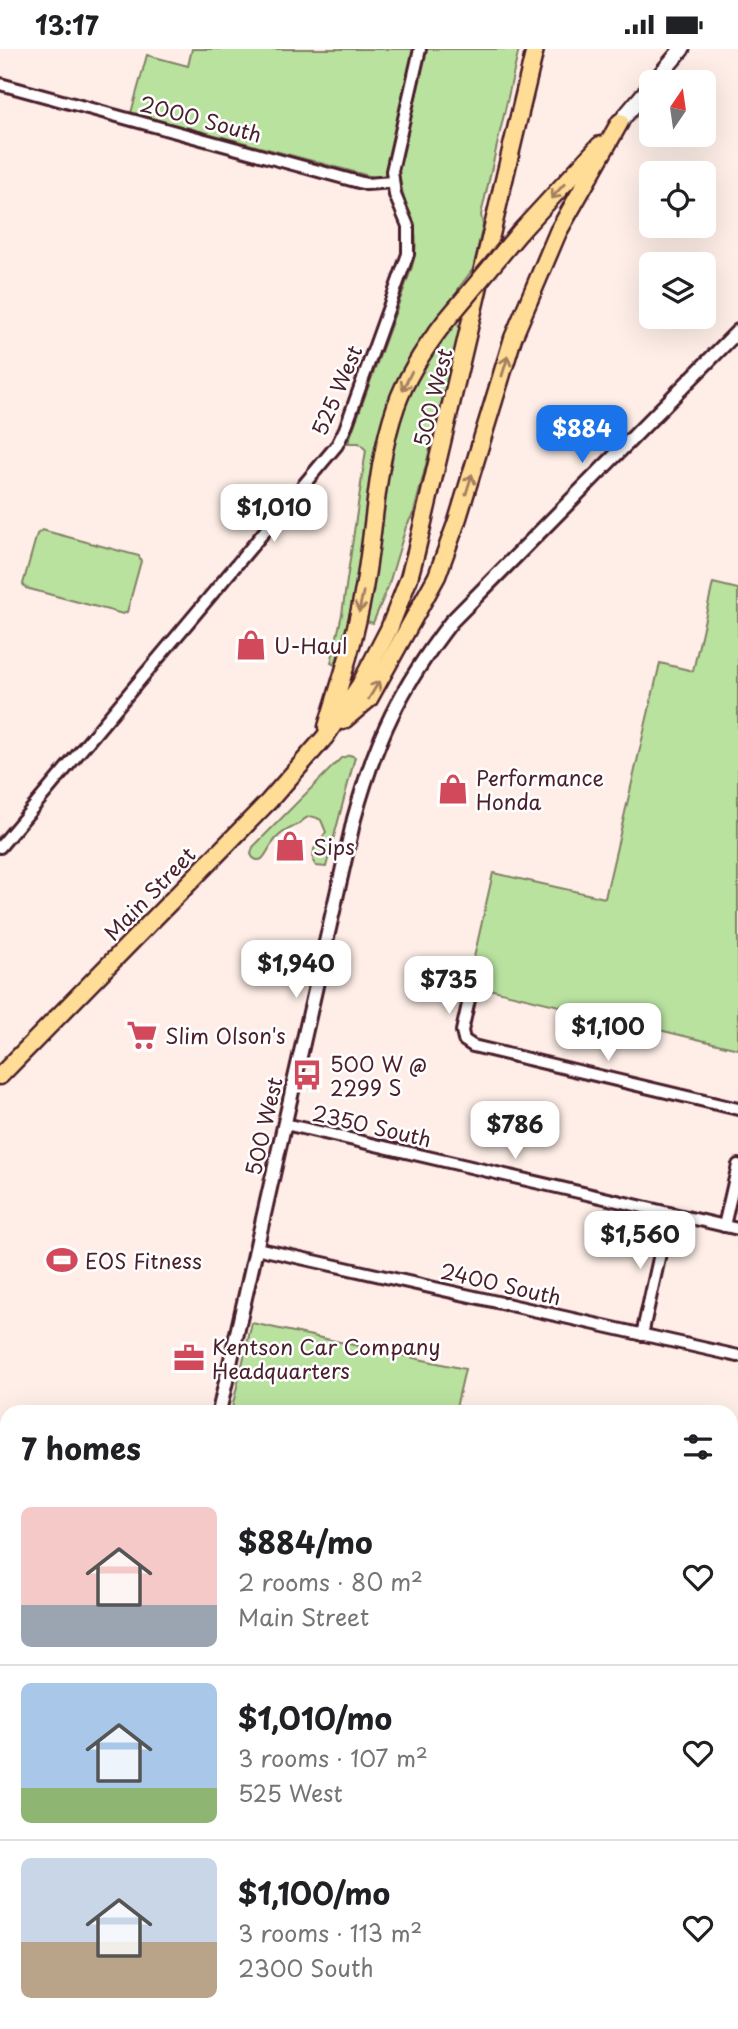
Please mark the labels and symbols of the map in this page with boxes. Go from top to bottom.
north arrow [639,70,716,147]
street label: 2000 South [136,86,266,150]
one-way arrow [550,182,566,200]
street label: 525 West [303,340,369,440]
street label: 500 West [404,345,460,449]
one-way arrow [499,355,512,377]
one-way arrow [400,370,414,391]
pin: $884 [541,405,623,465]
one-way arrow [463,473,476,495]
pin: $1,010 [217,484,331,544]
one-way arrow [354,590,367,613]
shop icon: U-Haul [234,628,268,662]
place label: U-Haul [274,629,348,661]
one-way arrow [367,680,381,700]
place label: Performance Honda [476,761,604,817]
shop icon: Performance Honda [436,772,470,806]
shop icon: Sips [273,829,307,863]
place label: Sips [313,830,355,862]
street label: Main Street [96,839,202,947]
pin: $1,940 [239,941,353,1000]
pin: $735 [408,957,490,1016]
pin: $1,100 [551,1003,665,1063]
supermarket icon: Slim Olson's [125,1018,159,1052]
place label: Slim Olson's [165,1019,286,1051]
place label: 500 W @ 2299 S [330,1047,427,1103]
bus stop icon: 500 W @ 2299 S [290,1058,324,1092]
street label: 500 West [236,1074,290,1178]
street label: 2350 South [309,1096,435,1154]
pin: $786 [474,1101,556,1161]
pin: $1,560 [583,1211,697,1271]
sports icon: EOS Fitness [45,1243,79,1277]
place label: EOS Fitness [85,1244,202,1276]
street label: 2400 South [437,1254,565,1312]
place label: Kentson Car Company Headquarters [212,1330,441,1386]
office icon: Kentson Car Company Headquarters [172,1341,206,1375]

